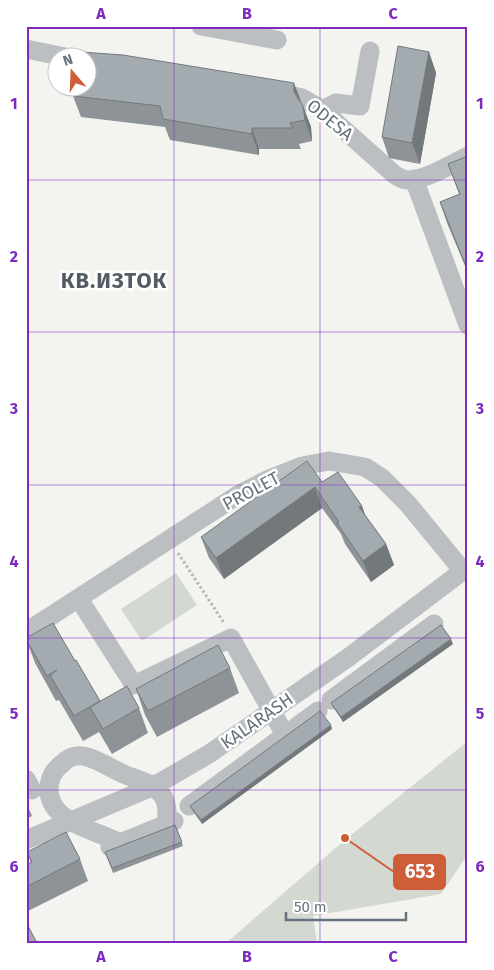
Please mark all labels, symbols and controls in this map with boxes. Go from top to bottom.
text: A [95,4,106,23]
text: B [242,4,252,23]
text: C [388,4,398,23]
north arrow [48,48,98,98]
text: N [61,51,75,70]
text: 1 [10,94,18,113]
text: 1 [476,94,484,113]
street label: ODESA [302,95,358,146]
text: 2 [10,247,18,266]
text: 2 [476,247,484,266]
district label: КВ.ИЗТОК [61,267,167,294]
text: 3 [9,399,18,418]
text: 3 [475,399,484,418]
street label: PROLET [219,467,284,515]
text: 4 [9,552,19,571]
text: 4 [475,552,485,571]
street label: KALARASH [217,688,297,754]
text: 5 [10,704,19,723]
text: 5 [476,704,485,723]
callout: 653 [394,855,445,889]
text: 6 [9,857,19,876]
text: 6 [475,857,485,876]
text: 653 [405,860,435,883]
scale bar [286,890,406,922]
text: 50 m [294,898,327,916]
text: A [95,947,106,966]
text: B [242,947,252,966]
text: C [388,947,398,966]

